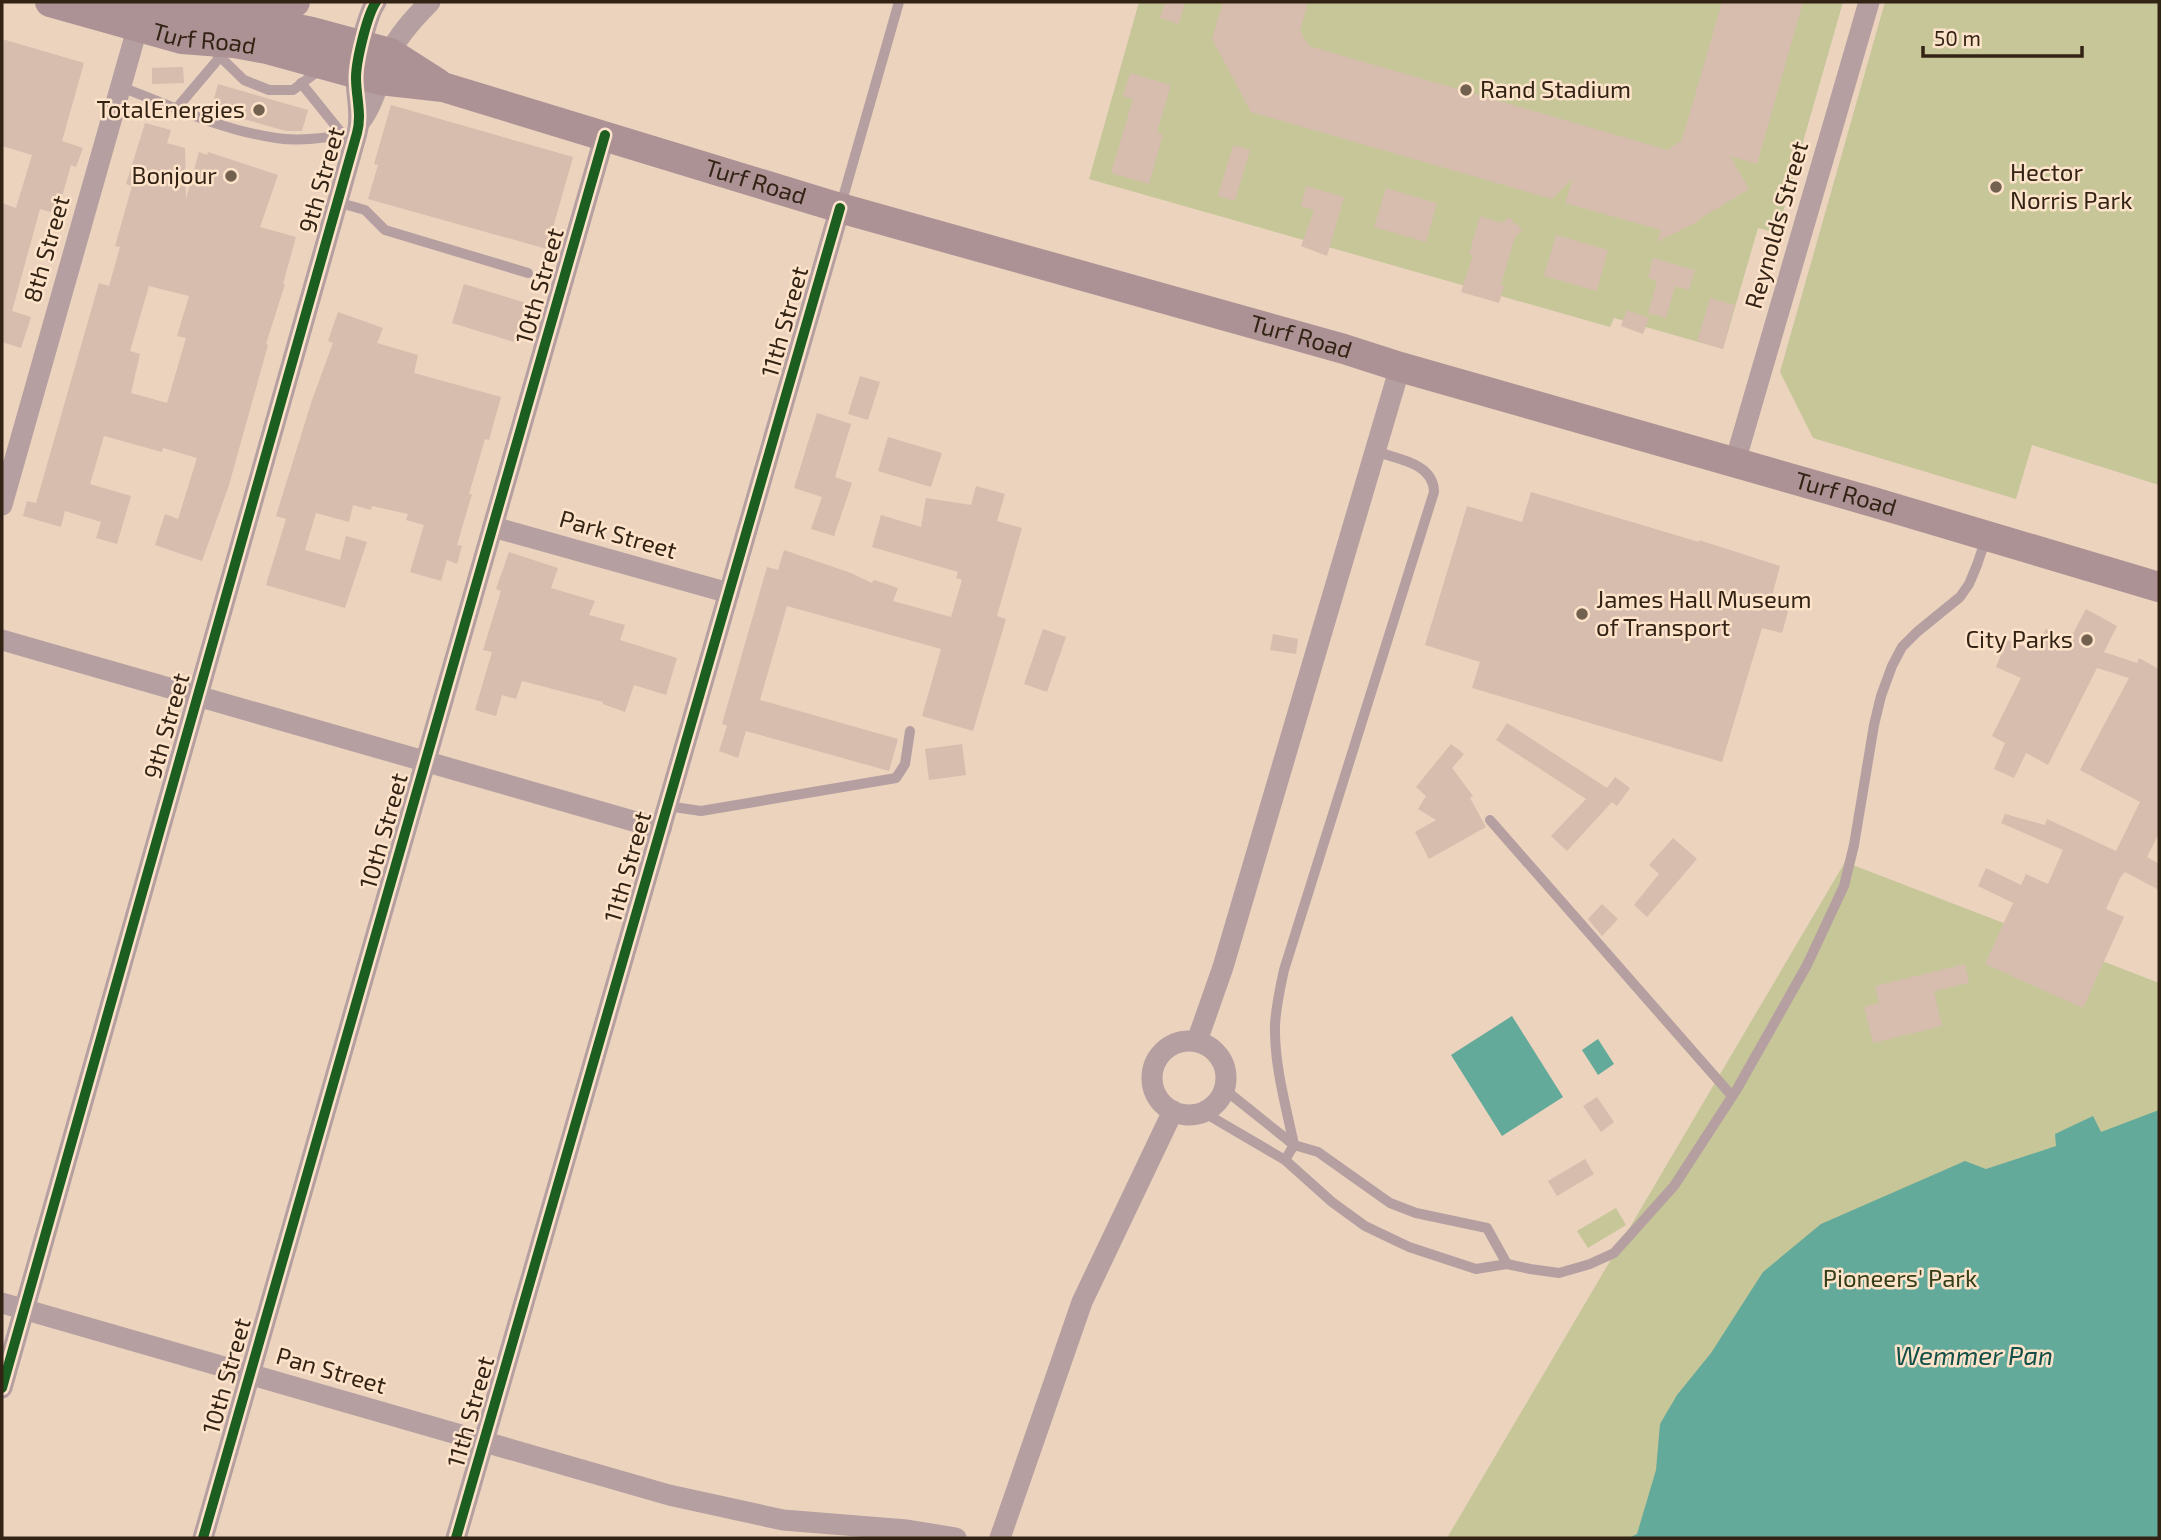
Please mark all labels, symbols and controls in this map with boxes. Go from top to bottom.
scale bar [1923,14,2082,58]
street label: Turf Road [149,15,259,60]
text: 50 m [1934,25,1981,50]
place label: Rand Stadium [1480,74,1631,103]
marker: Rand Stadium [1458,82,1474,98]
place label: TotalEnergies [96,94,245,123]
marker: TotalEnergies [251,102,267,118]
street label: 9th Street [292,123,350,236]
street label: Reynolds Street [1738,137,1813,312]
street label: Turf Road [702,152,810,210]
place label: Hector Norris Park [2010,157,2132,214]
place label: Bonjour [132,160,217,189]
marker: Bonjour [223,168,239,184]
marker: Hector Norris Park [1988,179,2004,195]
street label: 8th Street [16,192,75,305]
street label: 10th Street [508,224,569,347]
street label: 11th Street [754,263,813,380]
street label: Turf Road [1247,307,1356,364]
street label: Turf Road [1792,464,1900,521]
street label: Park Street [556,503,681,564]
place label: James Hall Museum of Transport [1596,584,1812,641]
marker: James Hall Museum of Transport [1574,606,1590,622]
place label: City Parks [1965,624,2073,653]
marker: City Parks [2079,632,2095,648]
street label: 9th Street [137,669,195,782]
street label: 10th Street [352,769,413,892]
street label: 11th Street [597,808,656,925]
park label: Pioneers' Park [1823,1263,1977,1292]
street label: 10th Street [195,1314,256,1437]
water label: Wemmer Pan [1895,1339,2053,1370]
street label: Pan Street [273,1340,390,1399]
street label: 11th Street [440,1353,499,1470]

